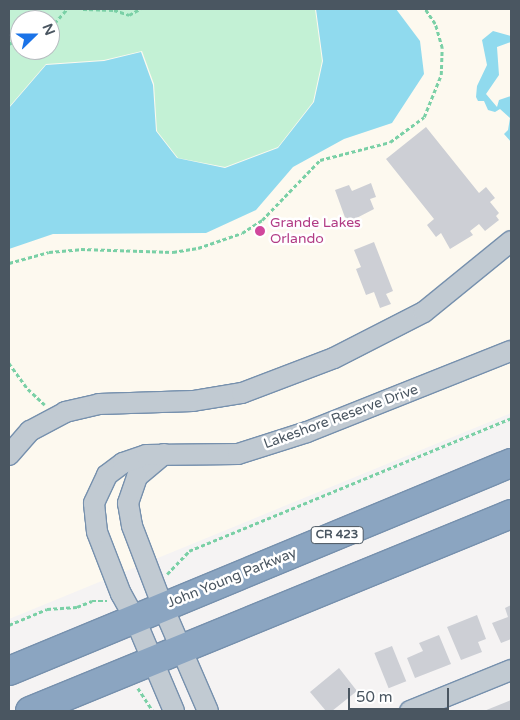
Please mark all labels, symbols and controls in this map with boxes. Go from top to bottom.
north arrow [10,10,60,60]
text: N [38,21,58,38]
place label: Grande Lakes Orlando [270,215,361,248]
marker: Grande Lakes Orlando [254,225,266,237]
street label: Lakeshore Reserve Drive [261,381,421,453]
road number: CR 423 [310,526,364,544]
street label: John Young Parkway [165,544,299,612]
scale bar [350,678,451,710]
text: 50 m [356,688,393,706]

